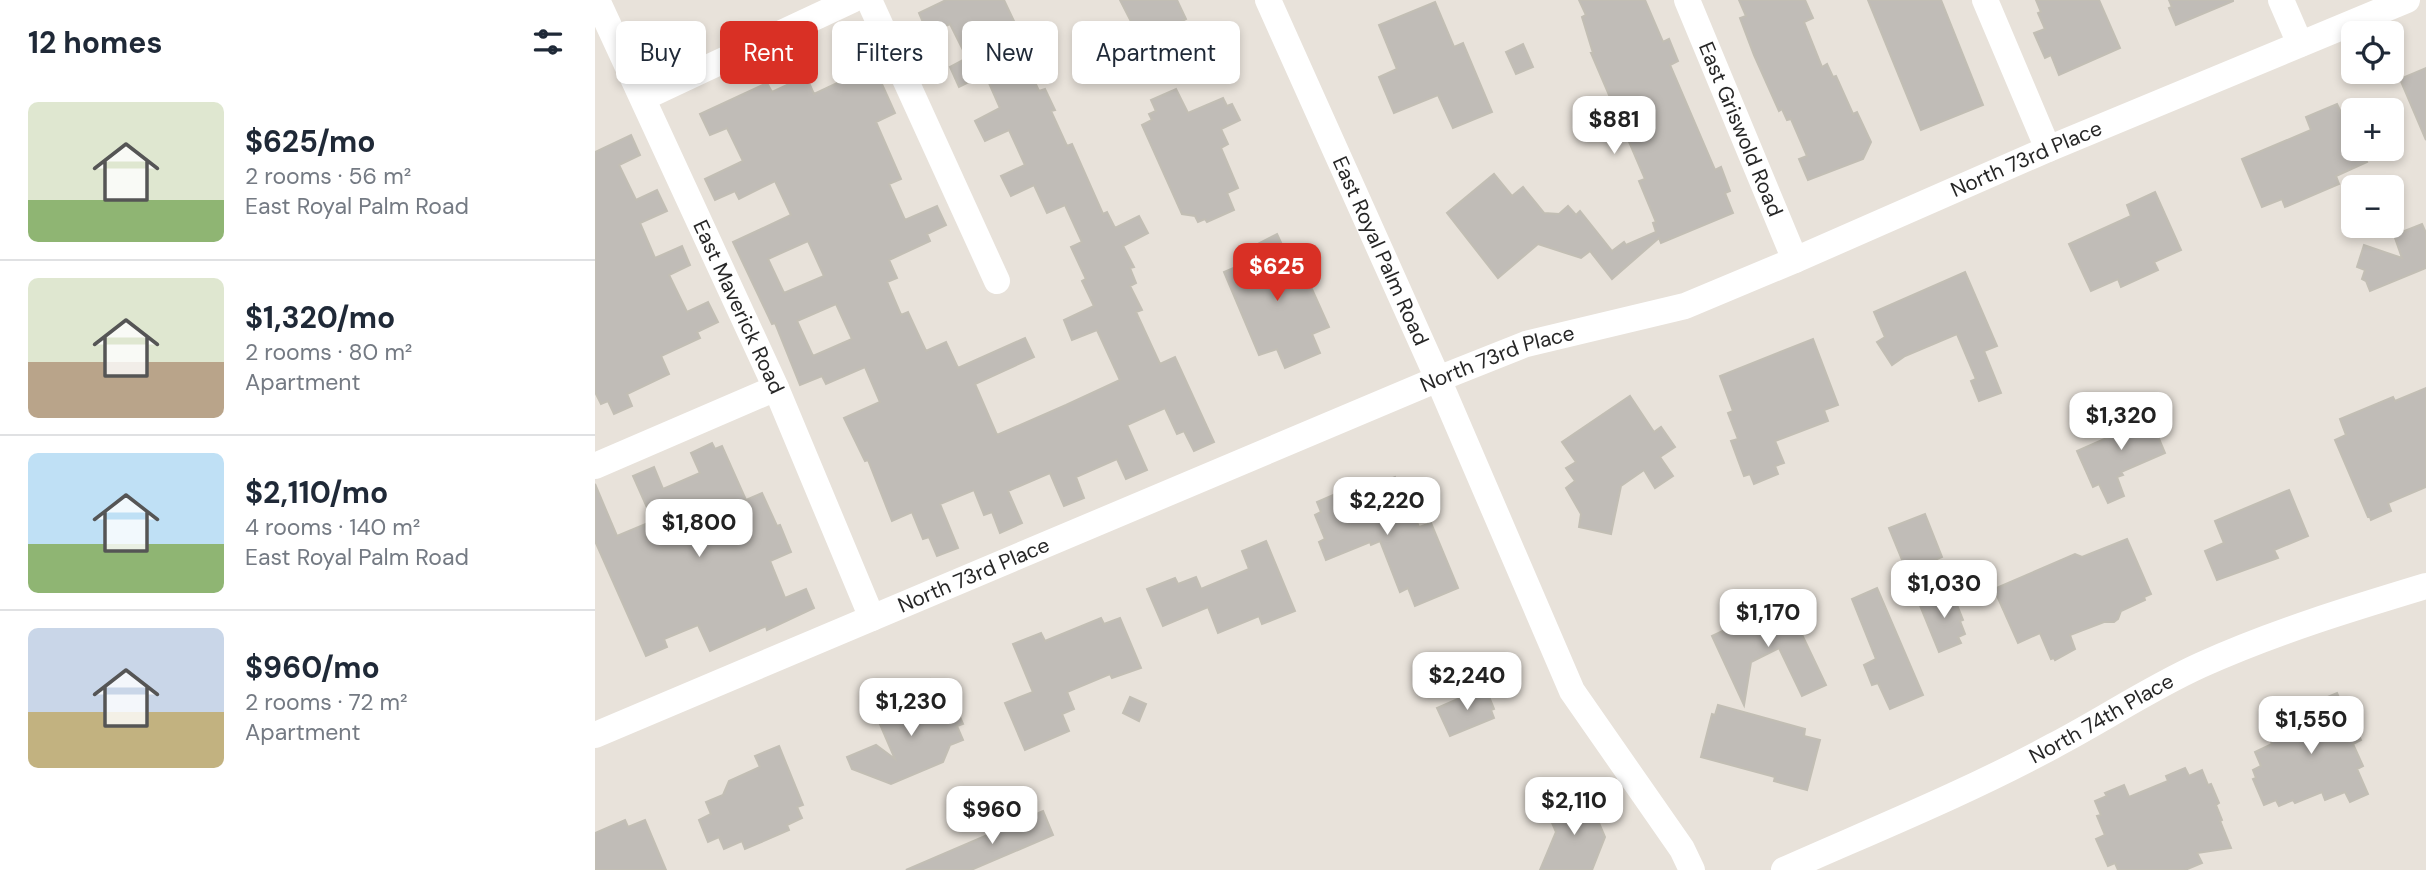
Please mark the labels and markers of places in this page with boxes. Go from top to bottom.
pin: $881 [1573,96,1655,156]
pin: $625 [1236,244,1318,303]
pin: $1,320 [2064,392,2178,452]
pin: $2,220 [1330,477,1444,537]
pin: $1,800 [642,500,756,559]
pin: $1,030 [1887,560,2001,620]
pin: $1,170 [1711,590,1825,649]
pin: $2,240 [1410,652,1524,712]
pin: $1,230 [854,678,968,738]
pin: $1,550 [2254,696,2368,756]
pin: $2,110 [1517,778,1631,837]
pin: $960 [951,786,1033,846]

